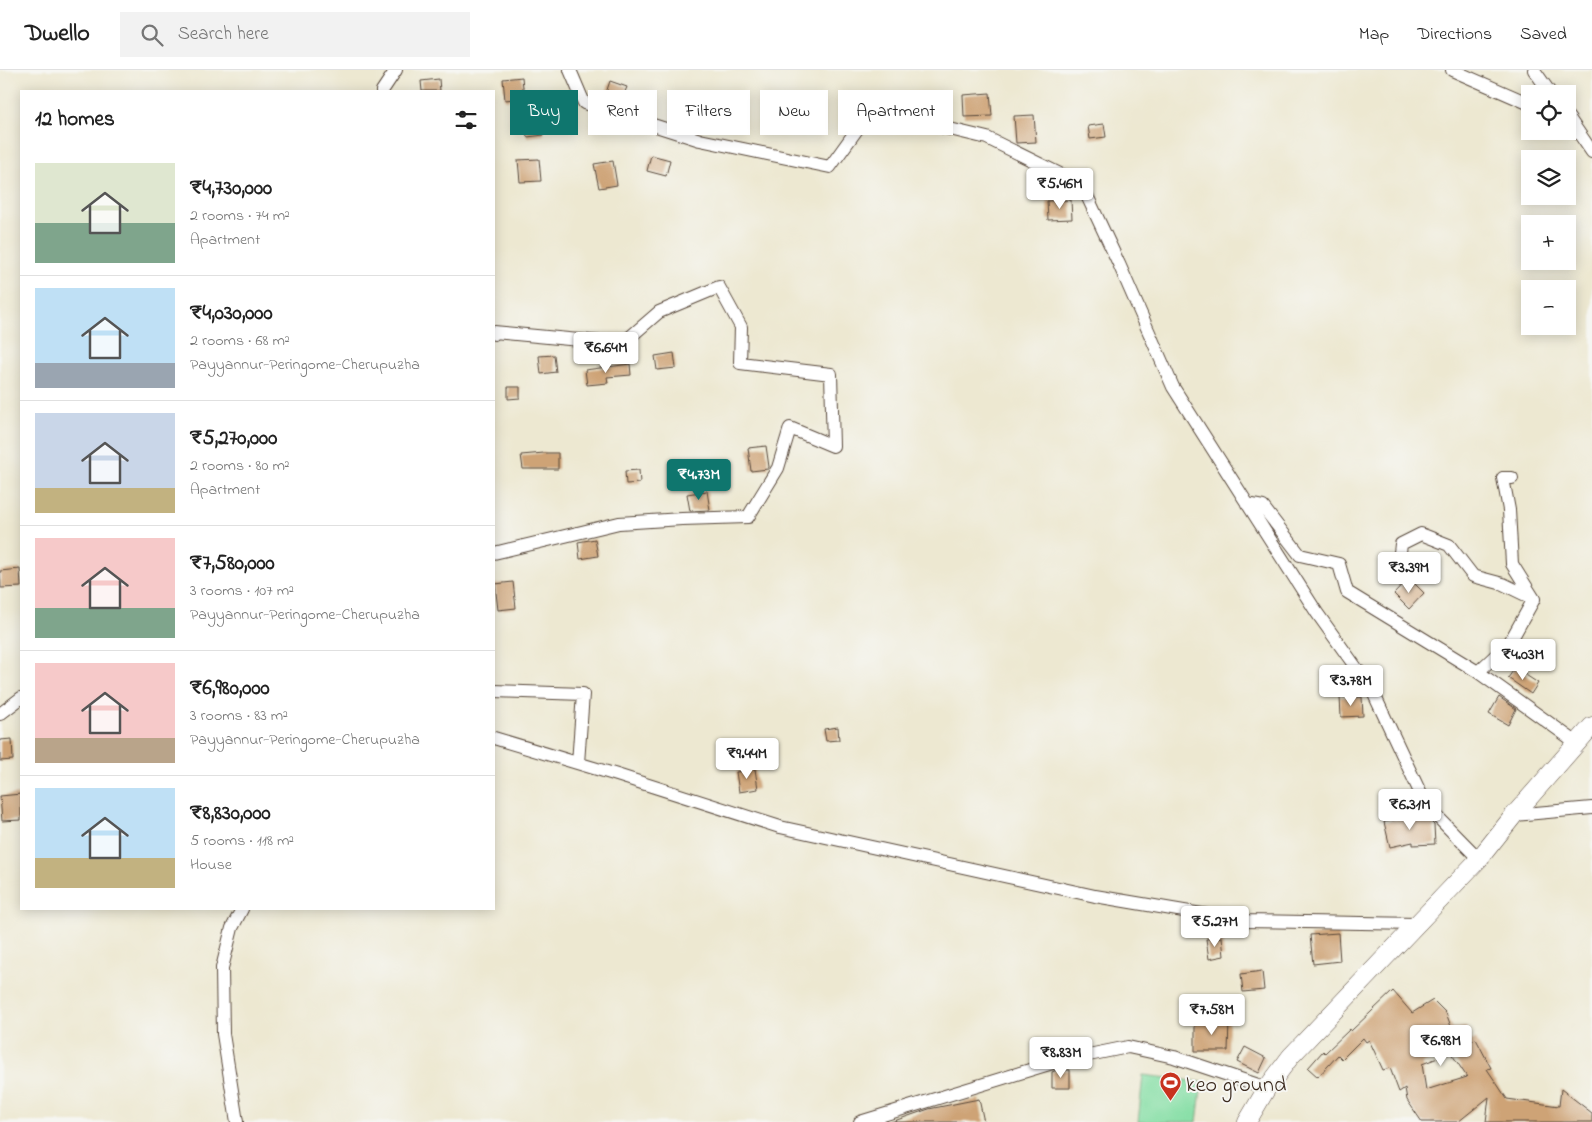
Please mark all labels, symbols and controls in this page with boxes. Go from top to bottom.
search box [120,12,470,57]
text: Dwello [25,17,90,52]
icon: search [138,21,166,49]
text: Search here [178,21,269,48]
text: Map [1359,22,1389,48]
text: Directions [1417,22,1492,48]
text: Saved [1520,22,1567,48]
map controls [1521,85,1576,335]
button: locate [1521,85,1576,140]
chip: Buy [510,90,578,135]
chip: Rent [588,90,657,135]
chip: Filters [667,90,750,135]
chip: New [760,90,828,135]
chip: Apartment [838,90,953,135]
text: 12 homes [35,105,115,135]
icon: filters [452,106,480,134]
button: layers [1521,150,1576,205]
pin: ₹5.46M [1019,168,1101,210]
text: ₹5.46M [1037,172,1083,196]
text: ₹4,730,000 [190,174,272,204]
icon: home [75,183,135,243]
text: 2 rooms · 74 m² [190,204,290,228]
button: + [1521,215,1576,270]
text: Apartment [190,228,260,252]
button: − [1521,280,1576,335]
text: ₹4,030,000 [190,299,273,329]
icon: home [75,308,135,368]
text: 2 rooms · 68 m² [190,329,290,353]
pin: ₹6.64M [565,332,647,374]
text: ₹6.64M [584,336,628,360]
text: Payyannur-Peringome-Cherupuzha [190,353,420,377]
text: ₹5,270,000 [190,424,277,454]
icon: home [75,433,135,493]
text: 2 rooms · 80 m² [190,454,290,478]
pin: ₹4.73M [658,458,740,501]
text: ₹4.73M [678,463,720,487]
text: Apartment [190,478,260,502]
text: ₹7,580,000 [190,549,275,579]
pin: ₹3.39M [1368,552,1450,594]
text: ₹3.39M [1389,556,1429,580]
icon: home [75,558,135,618]
text: 3 rooms · 107 m² [190,579,294,603]
text: Payyannur-Peringome-Cherupuzha [190,603,420,627]
pin: ₹4.03M [1482,638,1564,681]
text: ₹4.03M [1502,643,1544,667]
pin: ₹3.78M [1310,664,1392,707]
text: ₹3.78M [1330,669,1372,693]
text: ₹6,980,000 [190,674,270,704]
icon: home [75,683,135,743]
text: 3 rooms · 83 m² [190,704,288,728]
text: Payyannur-Peringome-Cherupuzha [190,728,420,752]
pin: ₹9.44M [706,738,788,780]
text: ₹9.44M [727,742,767,766]
pin: ₹6.31M [1369,788,1451,831]
text: ₹6.31M [1389,793,1431,817]
text: ₹8,830,000 [190,799,271,829]
icon: home [75,808,135,868]
text: 5 rooms · 118 m² [190,829,294,853]
text: House [190,853,232,877]
pin: ₹5.27M [1174,906,1256,948]
text: ₹5.27M [1192,910,1238,934]
pin: ₹7.58M [1171,994,1253,1036]
text: ₹7.58M [1190,998,1234,1022]
pin: ₹6.98M [1400,1024,1482,1067]
text: ₹6.98M [1421,1029,1461,1053]
pin: ₹8.83M [1020,1036,1102,1079]
text: ₹8.83M [1040,1041,1082,1065]
place label: keo ground [1186,1070,1286,1103]
sports icon: keo ground [1158,1071,1182,1102]

